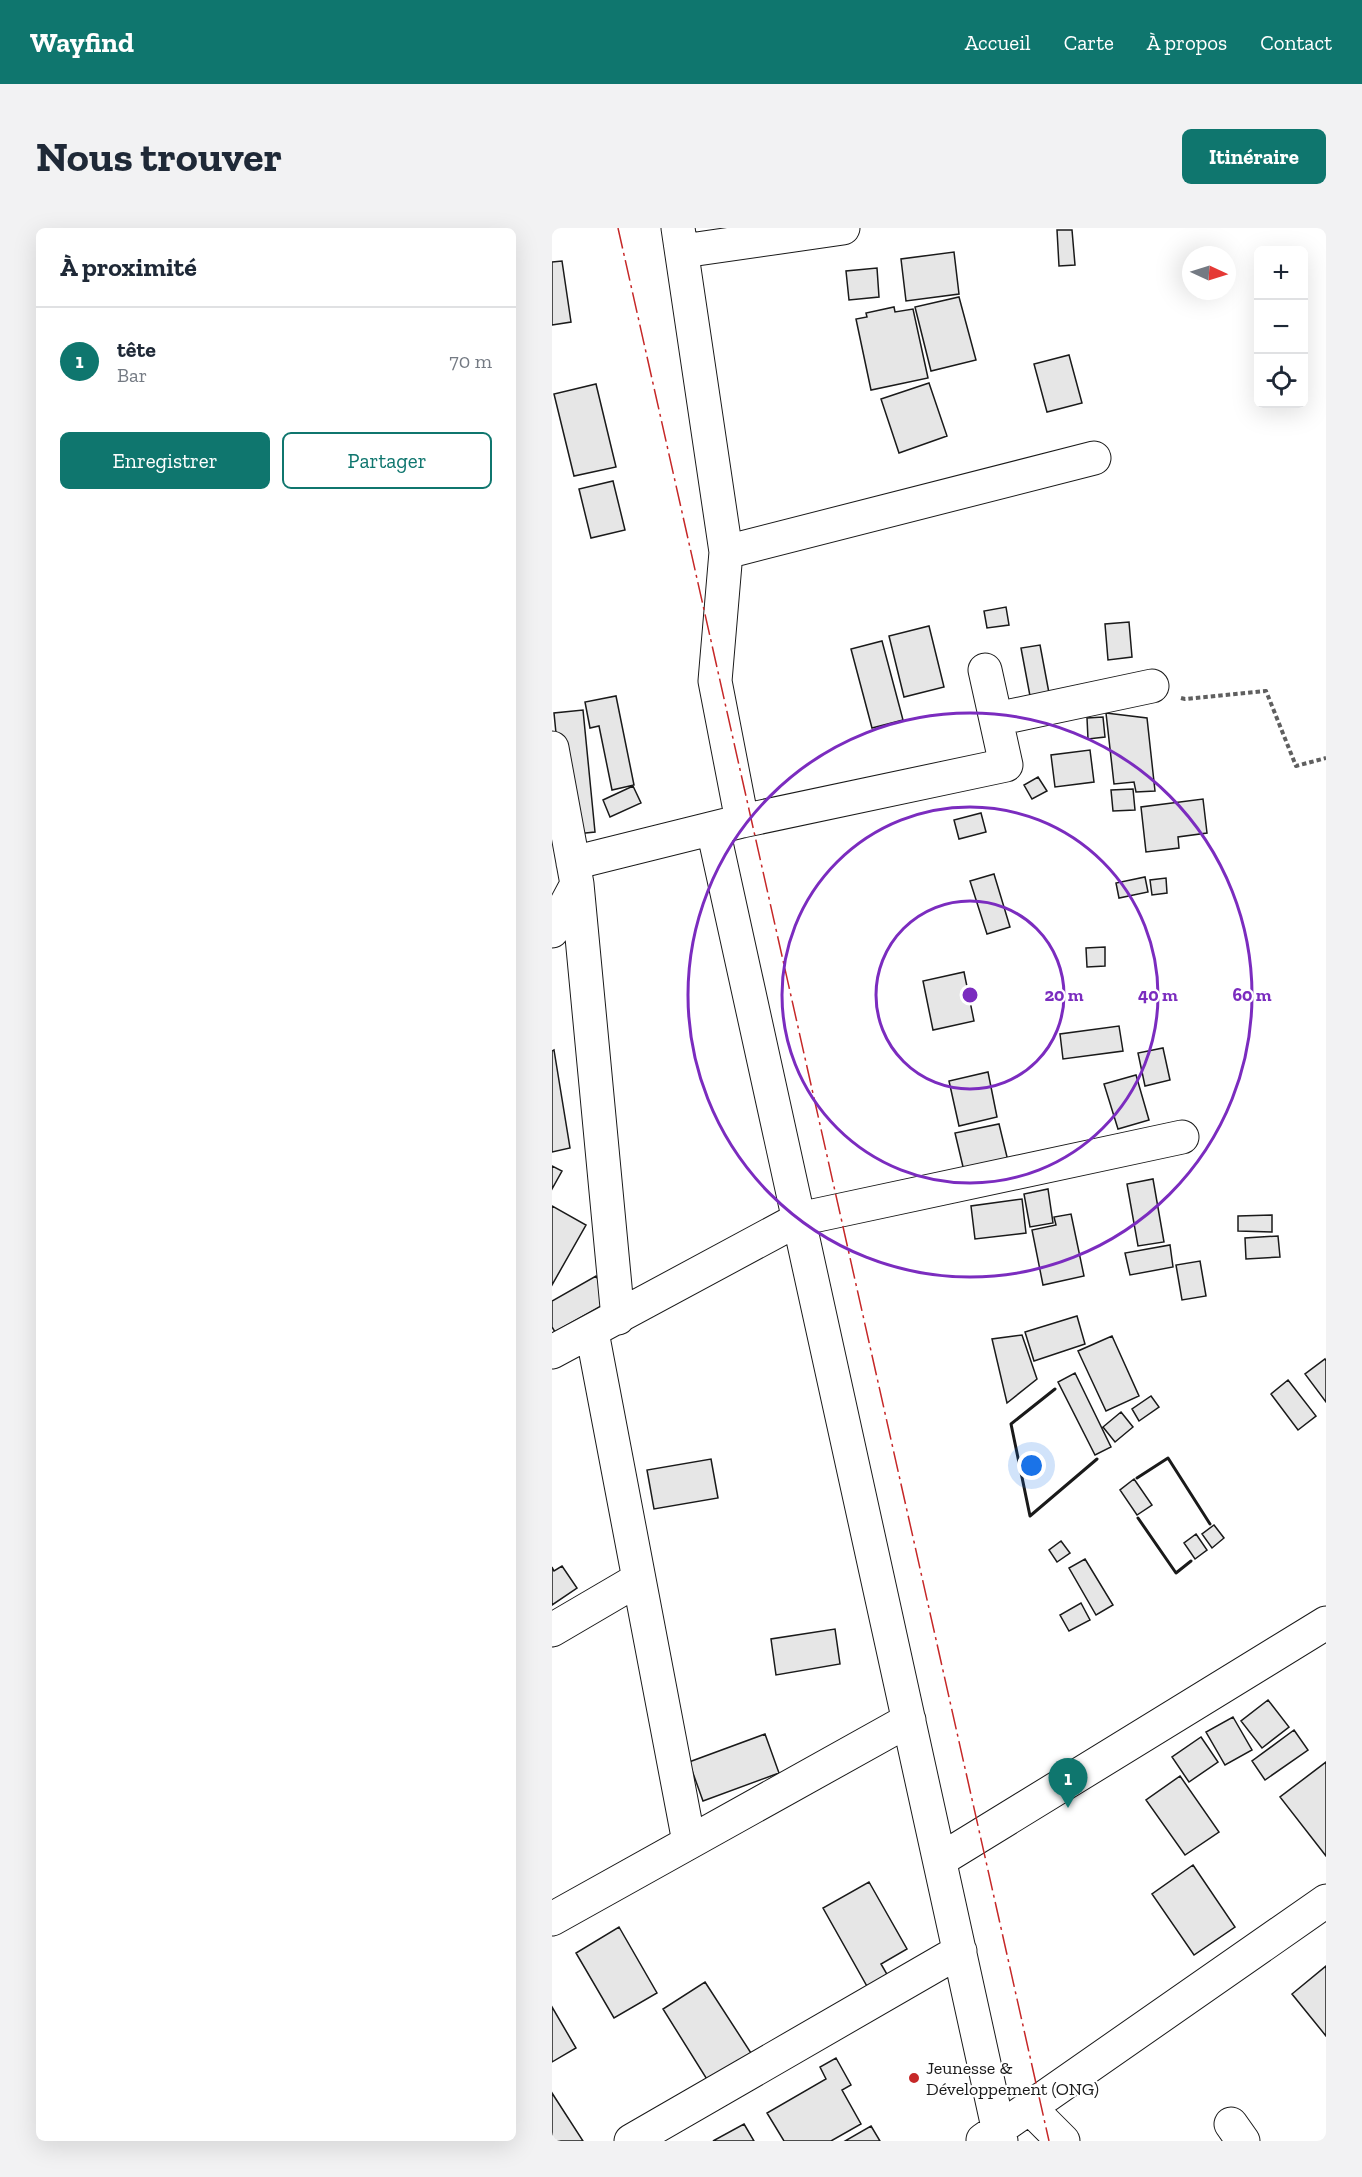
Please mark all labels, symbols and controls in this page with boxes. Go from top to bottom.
text: Wayfind [30,26,134,59]
text: Accueil [965,30,1031,55]
text: Carte [1064,30,1114,55]
text: À propos [1147,30,1227,55]
text: Contact [1260,30,1332,55]
button: Itinéraire [1182,129,1326,184]
text: Nous trouver [36,131,282,182]
north arrow [1182,246,1236,300]
map controls [1254,246,1308,408]
button: + [1254,246,1308,300]
text: À proximité [60,251,197,283]
button: − [1254,300,1308,354]
text: tête [117,336,156,363]
text: 1 [75,349,84,373]
text: 70 m [449,349,492,373]
button: locate [1254,354,1308,408]
text: Bar [117,363,147,387]
button: Enregistrer [60,432,270,489]
button: Partager [282,432,492,489]
text: 20 m [1044,984,1084,1006]
text: 40 m [1138,984,1178,1006]
text: 60 m [1232,984,1272,1006]
centre of rings [960,985,980,1005]
your location [1017,1451,1046,1480]
pin: 1 [1048,1758,1088,1808]
place label: Jeunesse & Développement (ONG) [926,2057,1099,2100]
marker: Jeunesse & Développement (ONG) [907,2071,921,2085]

